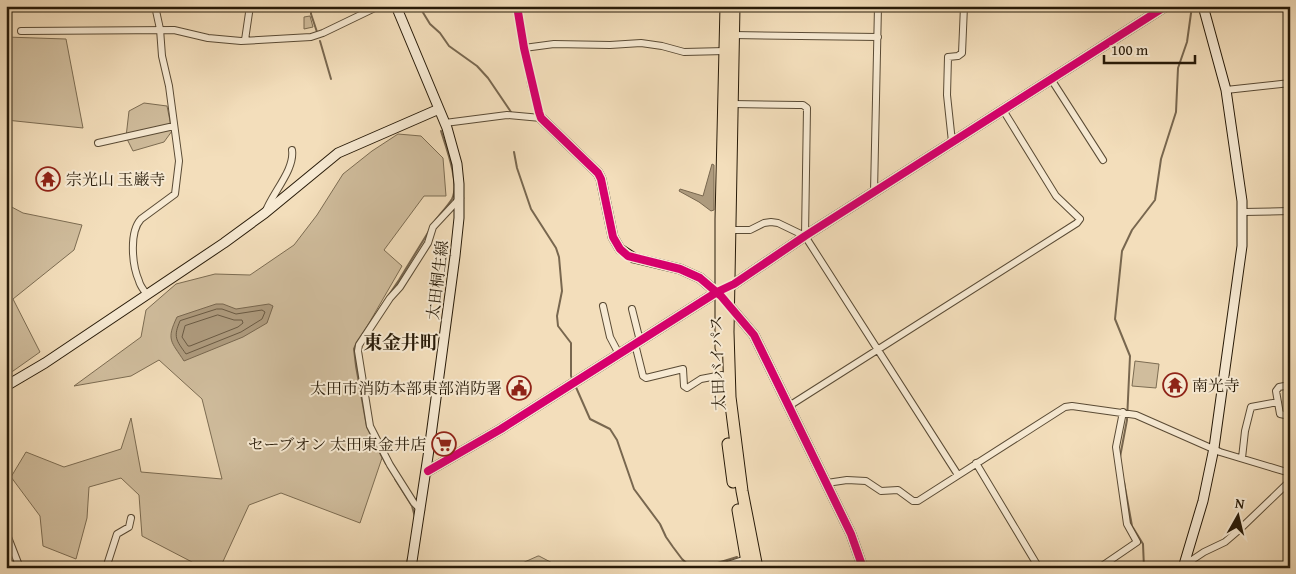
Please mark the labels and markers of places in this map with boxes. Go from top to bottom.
temple icon: 宗光山 玉巌寺 [35,166,61,192]
place label: 宗光山 玉巌寺 [66,167,166,191]
temple icon: 南光寺 [1162,372,1188,398]
place label: 南光寺 [1192,373,1240,397]
public building icon: 太田市消防本部東部消防署 [506,375,532,401]
place label: 太田市消防本部東部消防署 [310,376,502,400]
supermarket icon: セーブオン 太田東金井店 [431,431,457,457]
place label: セーブオン 太田東金井店 [248,432,426,456]

